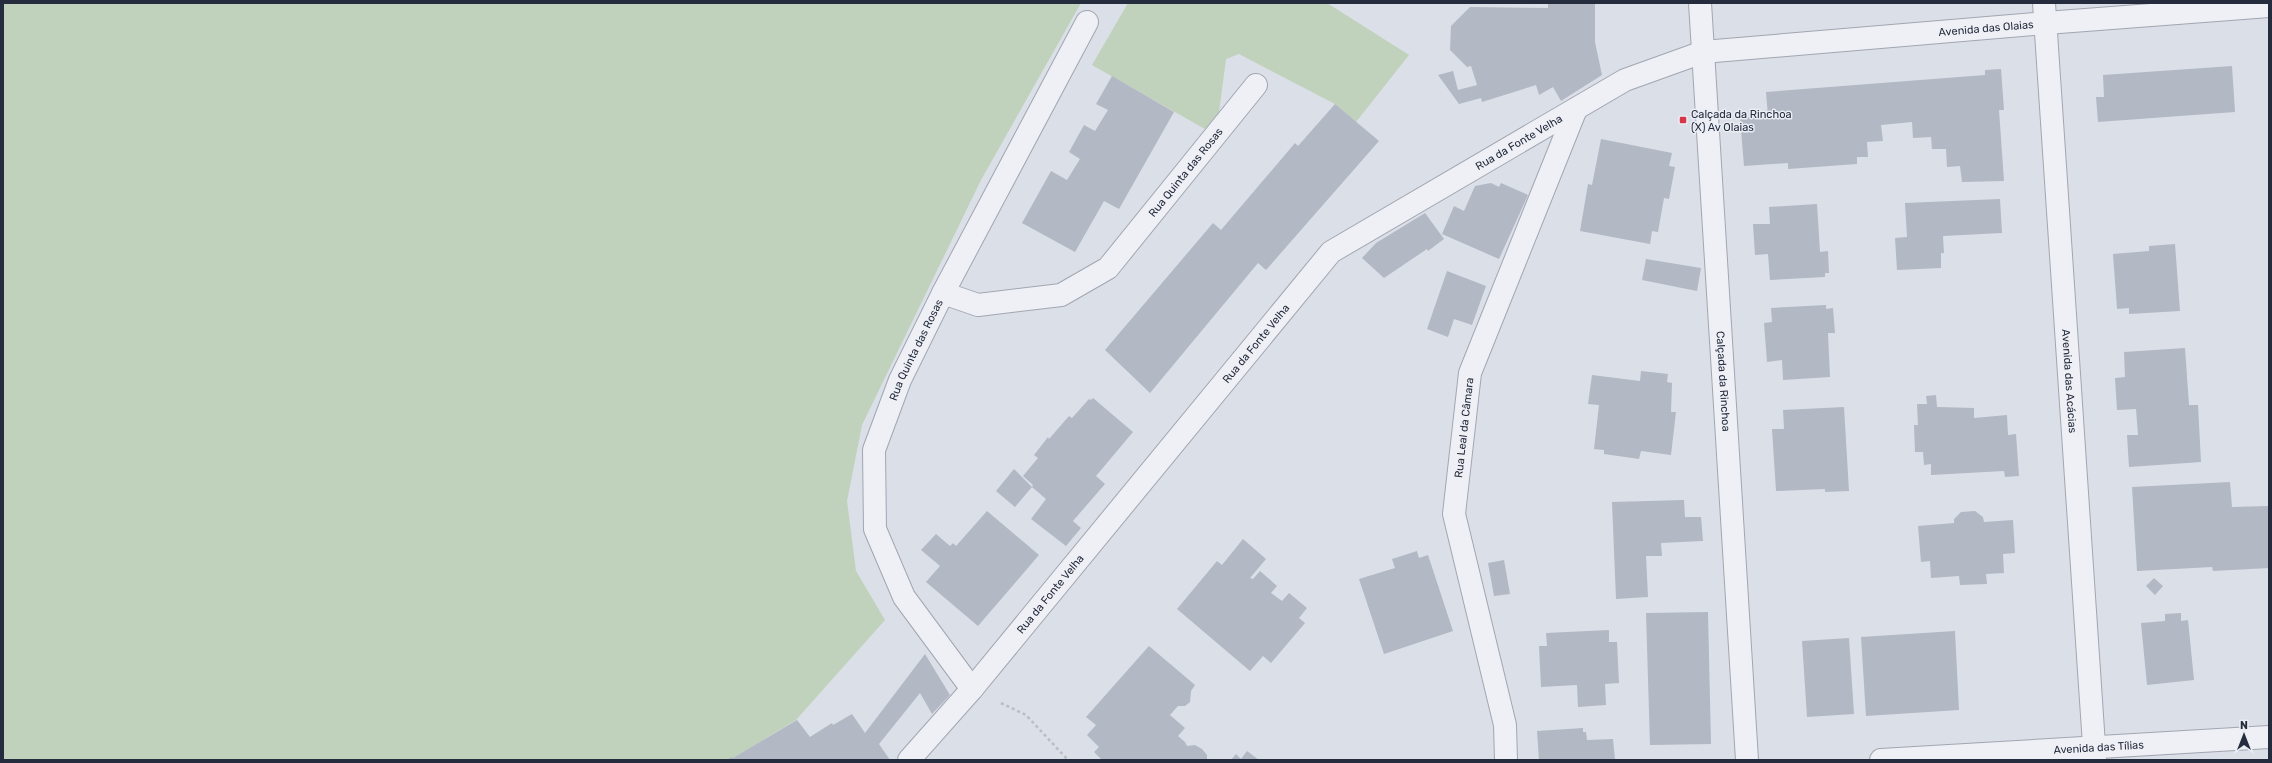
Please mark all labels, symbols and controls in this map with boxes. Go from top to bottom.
street label: Avenida das Olaias [1938,18,2034,39]
place label: Calçada da Rinchoa (X) Av Olaias [1691,108,1792,134]
street label: Rua da Fonte Velha [1473,112,1565,173]
marker: Calçada da Rinchoa (X) Av Olaias [1678,115,1688,125]
street label: Rua Quinta das Rosas [1146,125,1226,220]
street label: Rua Quinta das Rosas [887,297,946,403]
street label: Rua da Fonte Velha [1220,302,1292,386]
street label: Avenida das Acácias [2059,329,2079,434]
street label: Calçada da Rinchoa [1713,331,1733,432]
street label: Rua Leal da Câmara [1452,377,1476,479]
street label: Rua da Fonte Velha [1014,552,1087,636]
north arrow [2224,715,2264,755]
text: N [2240,719,2248,732]
street label: Avenida das Tílias [2053,738,2145,757]

